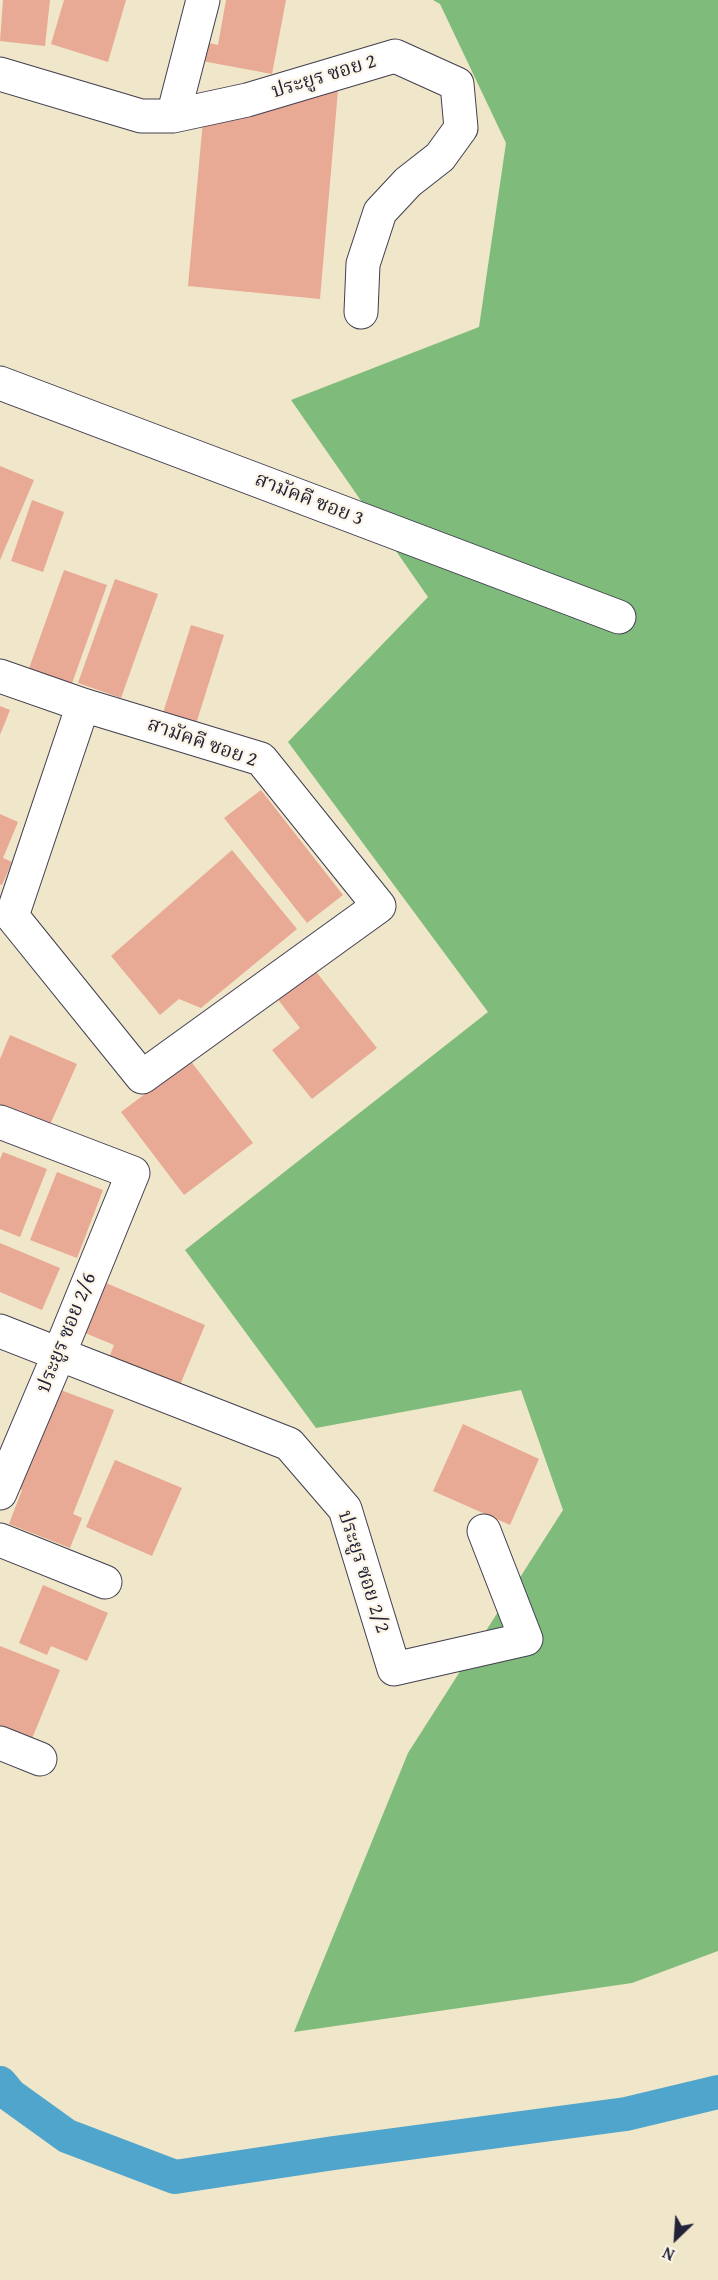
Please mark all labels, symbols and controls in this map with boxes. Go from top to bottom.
street label: ประยูร ซอย 2 [269,50,379,104]
street label: สามัคคี ซอย 3 [251,468,367,532]
street label: สามัคคี ซอย 2 [144,713,260,773]
street label: ประยูร ซอย 2/6 [32,1269,102,1397]
street label: ประยูร ซอย 2/2 [332,1508,394,1636]
north arrow [646,2208,706,2268]
text: N [658,2241,678,2267]

